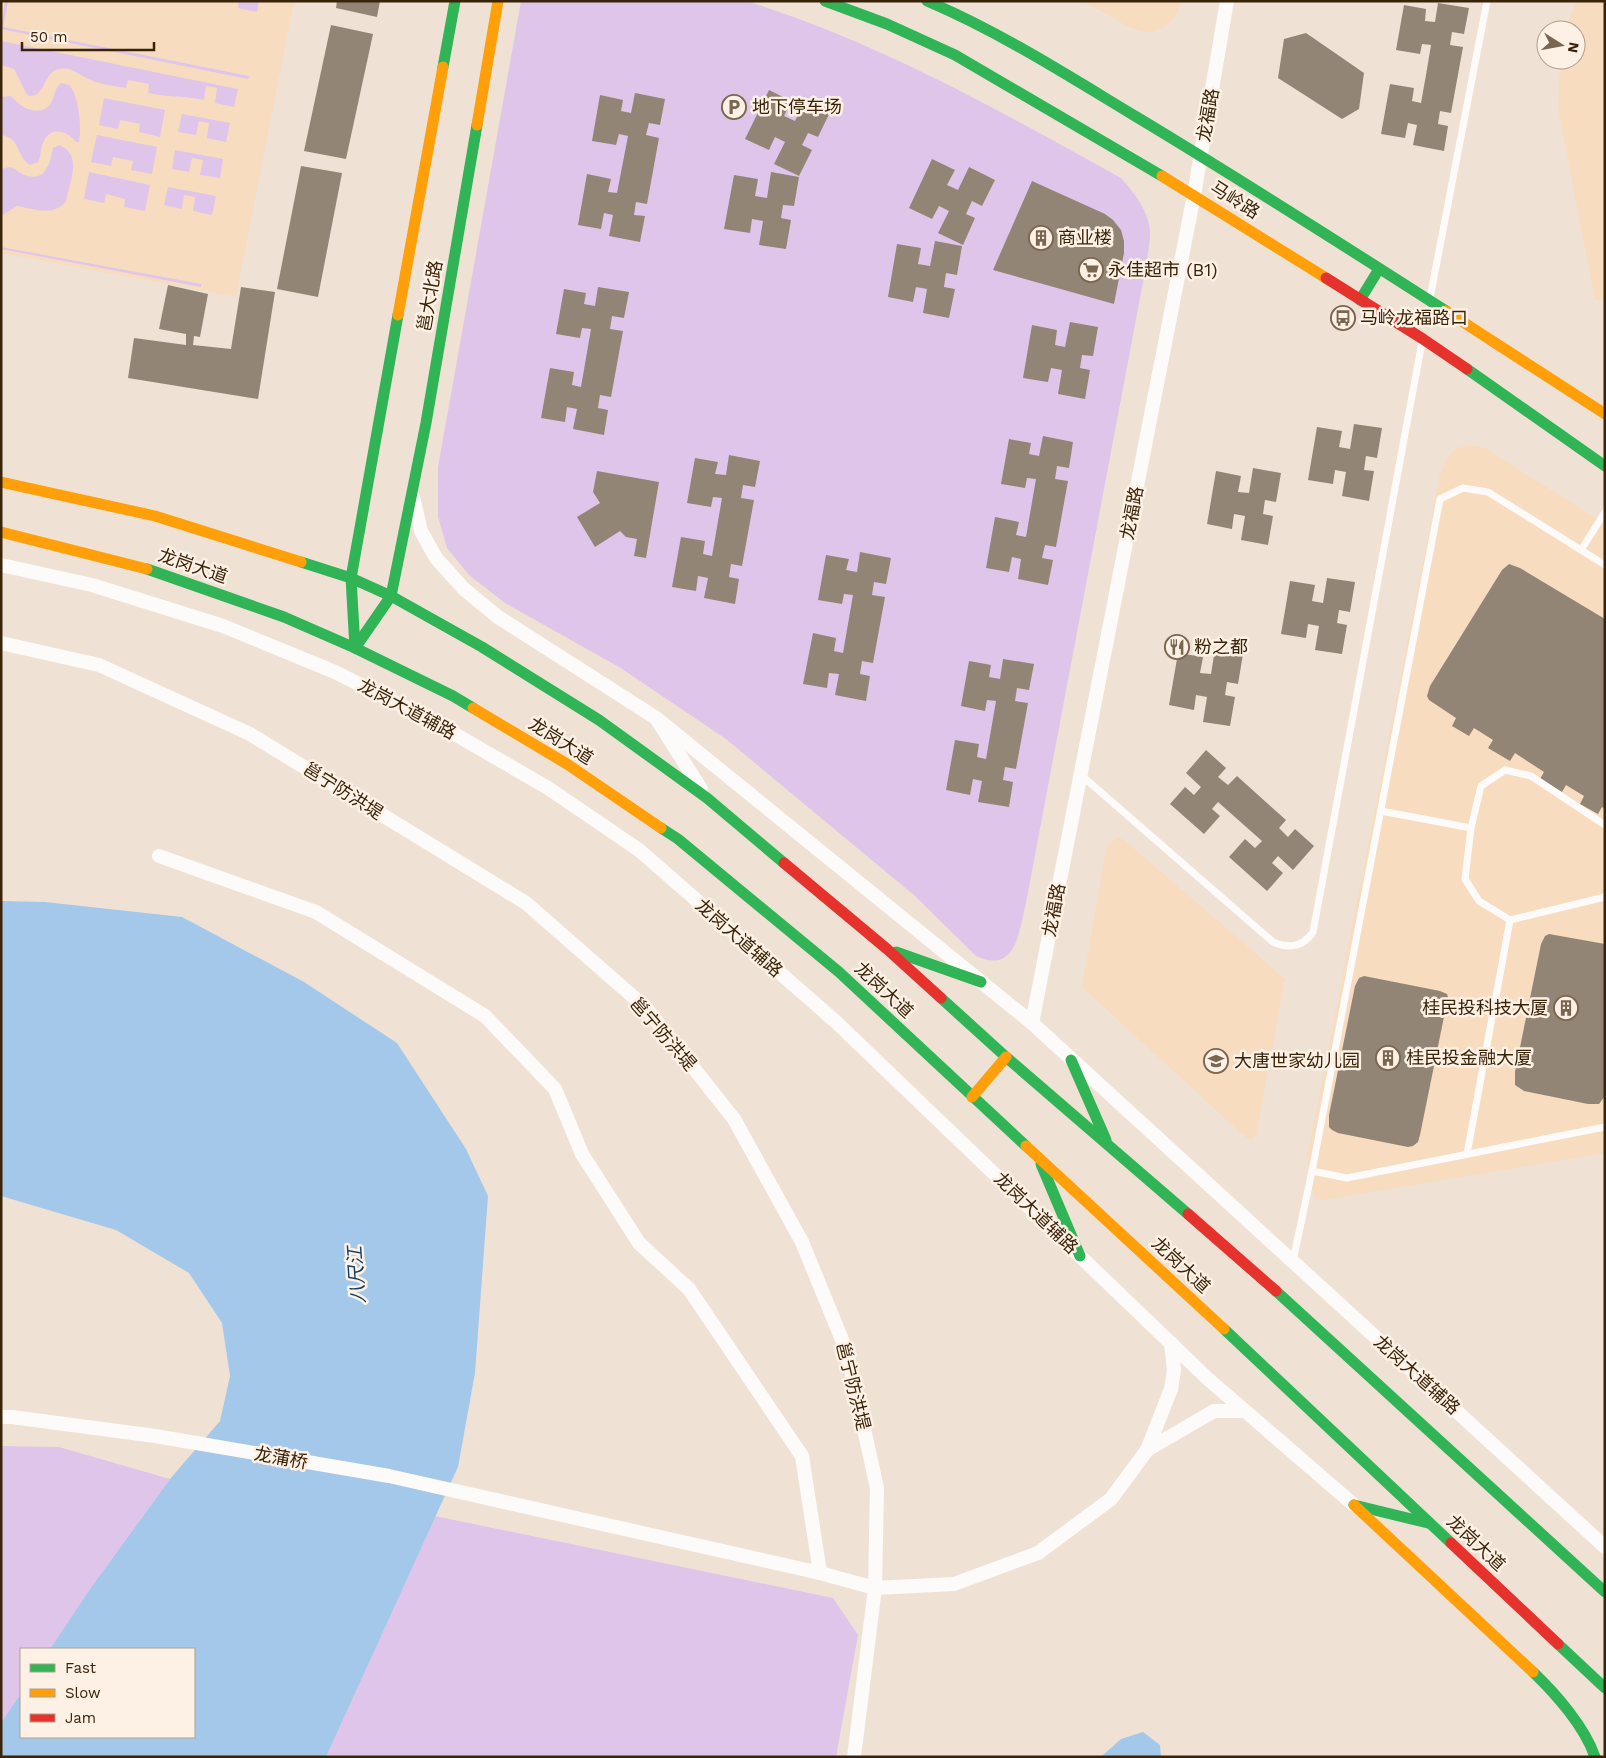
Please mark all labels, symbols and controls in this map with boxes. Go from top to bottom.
scale bar [22,20,155,52]
north arrow [1536,20,1586,70]
text: 50 m [30,28,67,46]
text: N [1565,41,1583,54]
street label: 龙福路 [1192,87,1223,143]
parking icon: 地下停车场 [721,94,747,120]
place label: 地下停车场 [752,96,842,117]
street label: 马岭路 [1207,176,1264,223]
building icon: 商业楼 [1028,225,1054,251]
place label: 商业楼 [1058,227,1112,248]
supermarket icon: 永佳超市 (B1) [1078,257,1104,283]
street label: 邕大北路 [413,259,446,333]
place label: 永佳超市 (B1) [1108,259,1218,280]
bus stop icon: 马岭龙福路口 [1330,305,1356,331]
place label: 马岭龙福路口 [1360,307,1468,328]
street label: 龙福路 [1116,484,1147,541]
street label: 龙岗大道 [156,544,231,587]
restaurant icon: 粉之都 [1164,634,1190,660]
place label: 粉之都 [1194,636,1248,657]
street label: 龙岗大道辅路 [355,674,460,743]
street label: 龙岗大道 [525,713,597,769]
street label: 邕宁防洪堤 [300,758,387,823]
street label: 龙福路 [1038,881,1069,938]
street label: 龙岗大道辅路 [692,894,787,981]
street label: 龙岗大道 [851,957,918,1022]
street label: 邕宁防洪堤 [626,993,701,1075]
building icon: 桂民投科技大厦 [1553,995,1579,1021]
place label: 桂民投科技大厦 [1422,997,1548,1018]
building icon: 桂民投金融大厦 [1375,1045,1401,1071]
place label: 桂民投金融大厦 [1406,1047,1532,1068]
school or university icon: 大唐世家幼儿园 [1203,1048,1229,1074]
place label: 大唐世家幼儿园 [1234,1050,1360,1071]
street label: 龙岗大道辅路 [990,1168,1082,1258]
street label: 龙岗大道 [1148,1232,1215,1297]
water label: 八尺江 [343,1244,370,1304]
street label: 龙岗大道辅路 [1370,1331,1464,1419]
street label: 邕宁防洪堤 [832,1340,875,1432]
street label: 龙蒲桥 [253,1442,309,1473]
street label: 龙岗大道 [1443,1510,1510,1575]
legend [20,1648,195,1738]
text: Fast [65,1659,97,1677]
text: Slow [65,1684,101,1702]
text: Jam [65,1709,96,1727]

